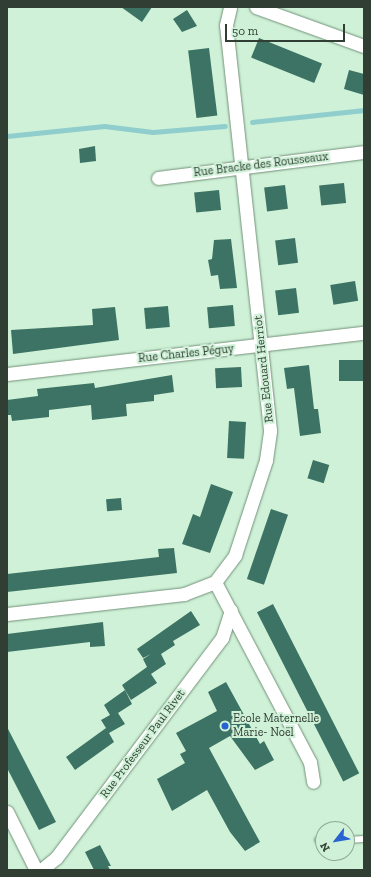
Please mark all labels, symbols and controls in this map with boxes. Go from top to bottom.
scale bar [227,16,347,42]
text: 50 m [232,24,258,38]
street label: Rue Bracke des Rousseaux [193,150,329,180]
street label: Rue Edouard Herriot [251,315,277,423]
street label: Rue Charles Péguy [137,342,235,366]
street label: Rue Professeur Paul Rivet [97,687,189,801]
place label: Ecole Maternelle Marie- Noël [233,712,319,740]
marker: Ecole Maternelle Marie- Noël [220,721,230,731]
north arrow [315,821,355,861]
text: N [317,840,333,854]

